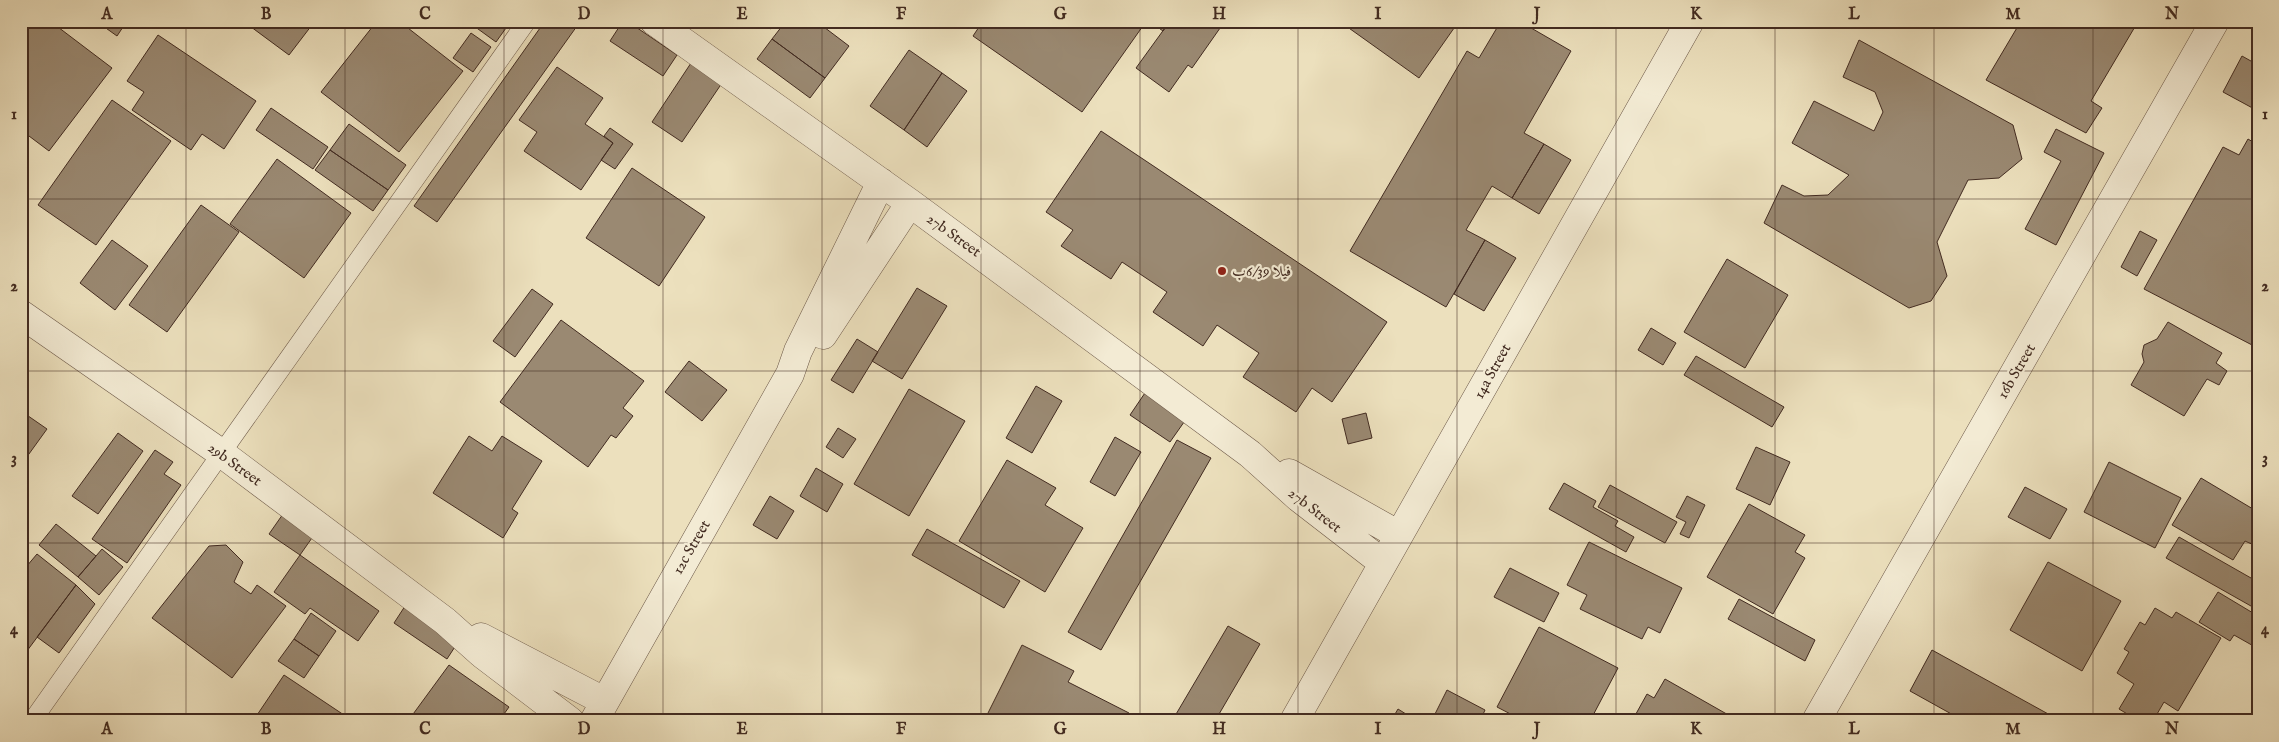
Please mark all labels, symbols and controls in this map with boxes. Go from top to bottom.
text: A [101,5,114,25]
text: B [261,5,272,25]
text: C [419,5,431,25]
text: D [578,5,591,25]
text: E [736,5,748,25]
text: F [896,5,907,25]
text: G [1054,5,1067,25]
text: H [1212,5,1226,25]
text: I [1375,5,1382,25]
text: J [1532,5,1541,25]
text: K [1690,5,1703,25]
text: L [1848,5,1860,25]
text: M [2005,5,2021,25]
text: N [2164,5,2179,25]
text: 1 [11,105,17,125]
text: 1 [2262,105,2268,125]
street label: 27b Street [923,209,985,261]
place label: فيلا 6/39ب [1232,262,1291,281]
marker: فيلا 6/39ب [1216,265,1228,277]
text: 2 [10,277,18,297]
text: 2 [2261,277,2269,297]
street label: 14a Street [1470,340,1515,402]
street label: 16b Street [1993,340,2040,402]
street label: 29b Street [204,438,265,490]
text: 3 [11,449,17,469]
text: 3 [2262,449,2268,469]
street label: 27b Street [1284,484,1345,537]
street label: 12c Street [668,517,715,578]
text: 4 [10,620,19,640]
text: 4 [2261,620,2270,640]
text: A [101,720,114,740]
text: B [261,720,272,740]
text: C [419,720,431,740]
text: D [578,720,591,740]
text: E [736,720,748,740]
text: F [896,720,907,740]
text: G [1054,720,1067,740]
text: H [1212,720,1226,740]
text: I [1375,720,1382,740]
text: J [1532,720,1541,740]
text: K [1690,720,1703,740]
text: L [1848,720,1860,740]
text: M [2005,720,2021,740]
text: N [2164,720,2179,740]

